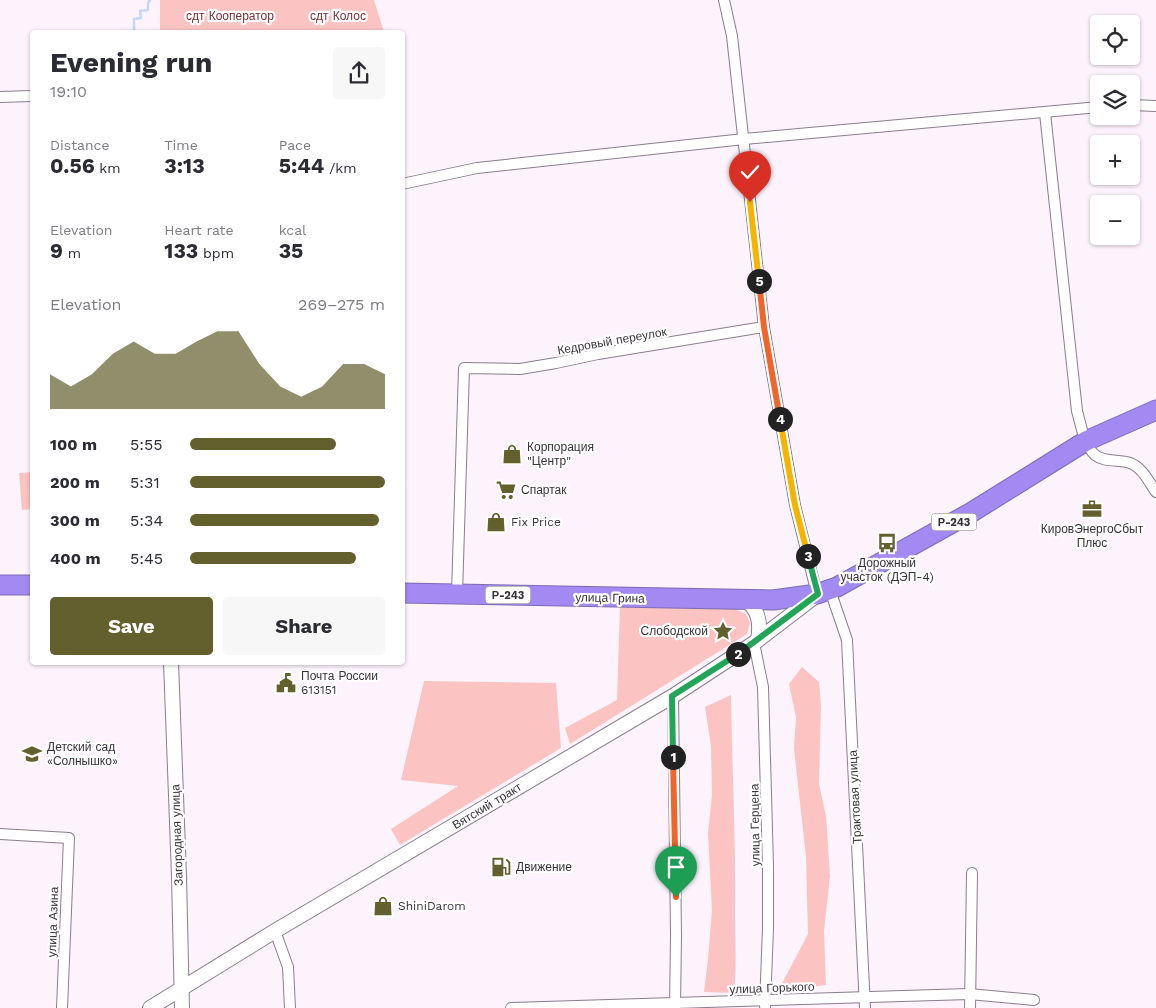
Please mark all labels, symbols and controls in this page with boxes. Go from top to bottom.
park label: сдт Кооператор [186,9,274,23]
park label: сдт Колос [310,9,366,23]
map controls [1090,15,1140,245]
button: locate [1090,15,1140,65]
text: Evening run [50,46,212,79]
button: share [333,47,385,99]
button: layers [1090,75,1140,125]
text: 19:10 [50,82,87,101]
button: + [1090,135,1140,185]
text: Distance [50,137,110,153]
text: Time [164,137,198,153]
text: Pace [279,137,311,153]
pin [729,151,771,202]
text: 0.56 [50,153,95,178]
text: 3:13 [164,153,205,178]
text: 5:44 [279,153,324,178]
icon: check [736,158,764,186]
text: km [95,160,121,176]
text: /km [324,160,357,176]
button: − [1090,195,1140,245]
text: Elevation [50,222,113,238]
text: Heart rate [164,222,234,238]
text: kcal [279,222,306,238]
text: 9 [50,238,63,263]
text: 133 [164,238,198,263]
text: 35 [279,238,303,263]
text: m [63,245,81,261]
text: bpm [198,245,234,261]
pin: 5 [746,268,772,294]
text: 5 [755,273,764,289]
text: Elevation [50,295,121,314]
text: 269–275 m [298,295,385,314]
street label: Кедровый переулок [556,324,668,358]
pin: 4 [768,406,792,432]
text: 4 [776,411,785,427]
text: 100 m [50,435,97,454]
text: 5:55 [130,435,163,454]
place label: Корпорация "Центр" [527,440,594,468]
shop icon: Корпорация "Центр" [501,443,523,465]
text: 200 m [50,473,100,492]
text: 5:31 [130,473,160,492]
supermarket icon: Спартак [495,479,517,501]
place label: Спартак [521,483,567,497]
office icon: КировЭнергоСбыт Плюс [1081,498,1103,520]
text: 300 m [50,511,100,530]
text: 5:34 [130,511,163,530]
shop icon: Fix Price [485,511,507,533]
road number: Р-243 [932,514,976,530]
place label: Fix Price [511,515,561,529]
place label: КировЭнергоСбыт Плюс [1041,522,1144,550]
bus stop icon: Дорожный участок (ДЭП-4) [876,532,898,554]
pin: 3 [796,544,820,568]
text: 3 [804,548,813,564]
text: 400 m [50,549,101,568]
text: 5:45 [130,549,163,568]
place label: Дорожный участок (ДЭП-4) [840,556,934,584]
road number: Р-243 [486,586,530,604]
street label: улица Грина [575,590,645,606]
button: Save [50,597,213,655]
button: Share [223,597,385,655]
place icon: Слободской [712,620,734,642]
place label: Слободской [640,624,708,638]
pin: 2 [726,642,750,666]
text: 2 [734,646,743,662]
place label: Почта России 613151 [301,669,378,697]
public building icon: Почта России 613151 [275,672,297,694]
place label: Детский сад «Солнышко» [47,740,118,768]
school or university icon: Детский сад «Солнышко» [21,743,43,765]
pin: 1 [660,744,686,770]
text: 1 [670,749,677,765]
street label: Трактовая улица [846,749,864,844]
street label: Вятский тракт [450,780,525,832]
street label: улица Герцена [747,783,763,867]
street label: Загородная улица [168,784,186,886]
pin [655,846,697,897]
icon: arrive [662,853,690,881]
fuel station icon: Движение [490,856,512,878]
place label: Движение [516,860,572,874]
street label: улица Азина [45,886,61,958]
shop icon: ShiniDarom [372,895,394,917]
place label: ShiniDarom [398,899,466,913]
street label: улица Горького [729,980,815,996]

